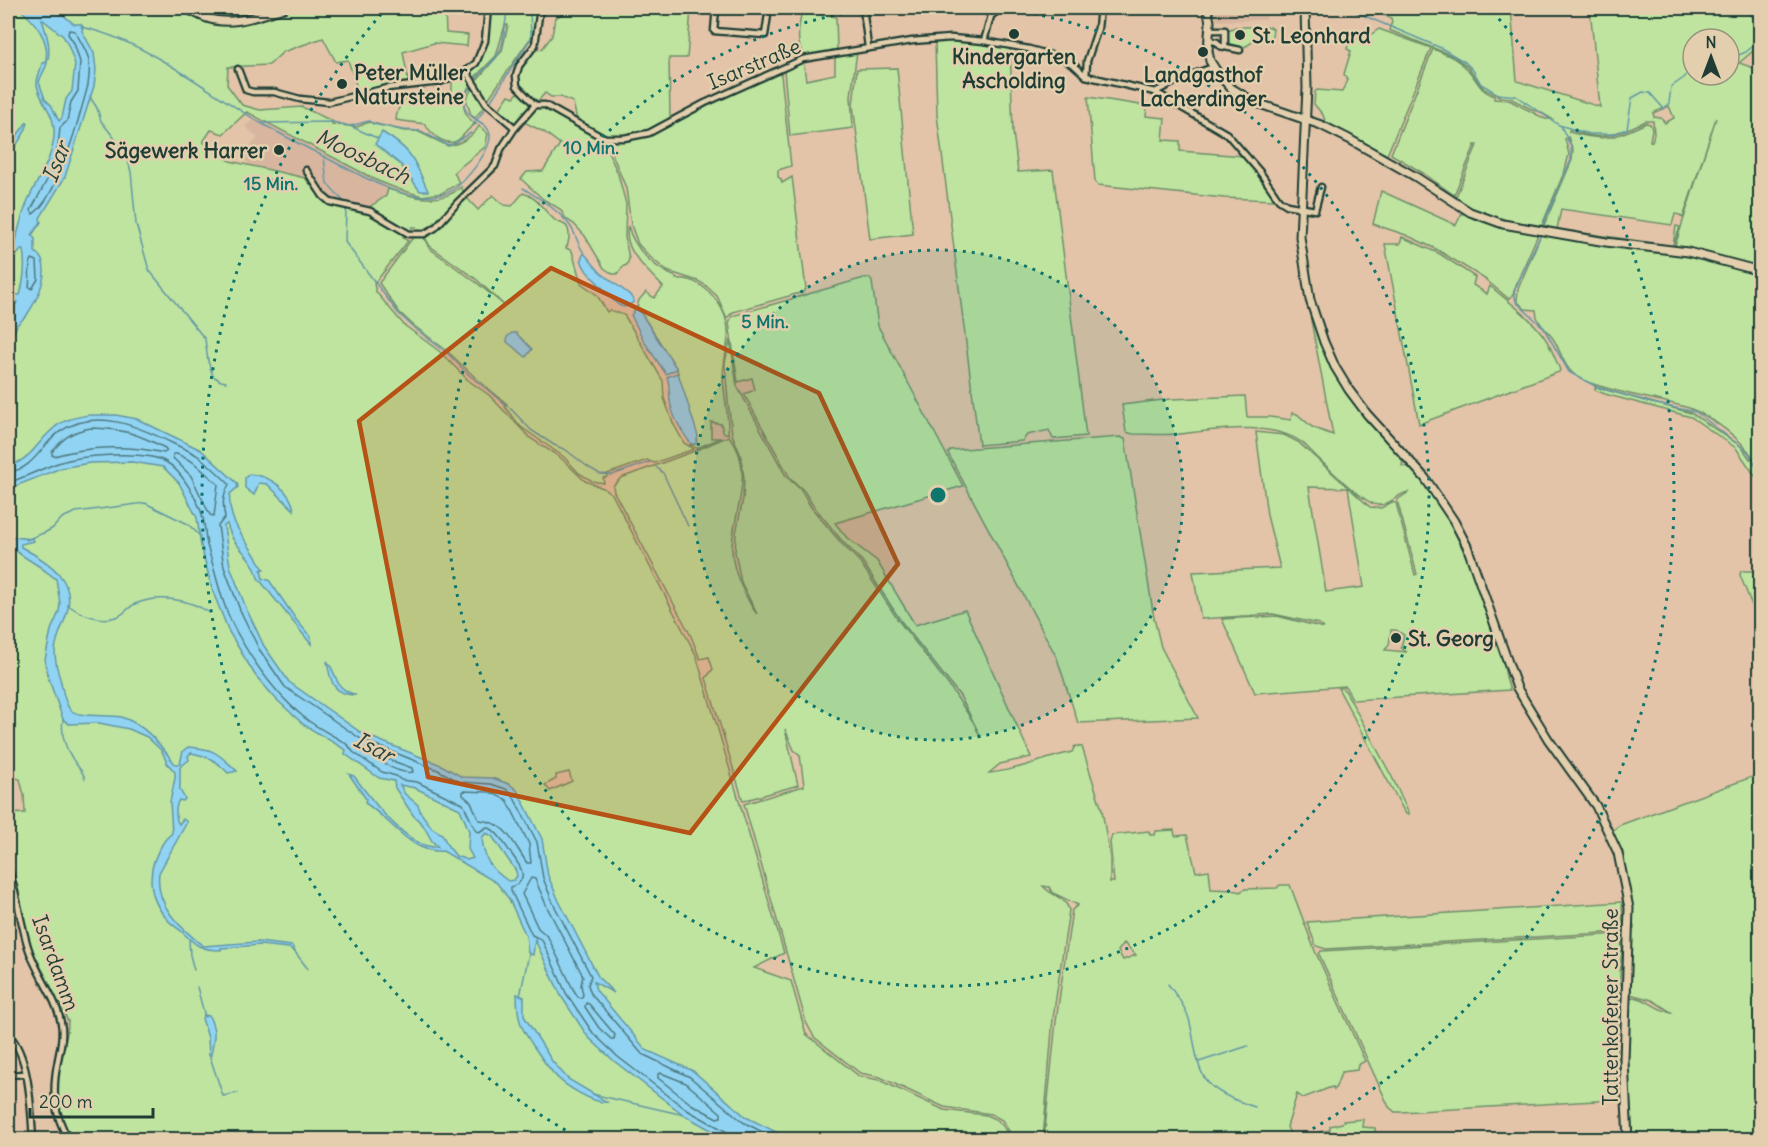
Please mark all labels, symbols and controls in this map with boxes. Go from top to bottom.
place label: St. Leonhard [1252,22,1371,49]
marker: Kindergarten Ascholding [1007,27,1021,41]
north arrow [1681,27,1741,87]
marker: St. Leonhard [1233,28,1247,42]
street label: Isarstraße [703,32,805,96]
text: N [1705,32,1717,52]
place label: Kindergarten Ascholding [952,43,1076,94]
marker: Landgasthof Lacherdinger [1196,45,1210,59]
place label: Peter Müller Natursteine [354,59,468,110]
place label: Landgasthof Lacherdinger [1140,61,1267,112]
marker: Peter Müller Natursteine [335,77,349,91]
water label: Moosbach [311,122,416,191]
water label: Isar [36,135,78,186]
text: 10 Min. [563,136,619,159]
place label: Sägewerk Harrer [105,137,267,164]
marker: Sägewerk Harrer [272,143,286,157]
text: 15 Min. [244,172,299,195]
text: 5 Min. [741,310,789,333]
centre of rings [928,485,948,505]
place label: St. Georg [1408,625,1494,652]
marker: St. Georg [1389,631,1403,645]
water label: Isar [349,725,401,770]
street label: Tattenkofener Straße [1597,908,1624,1106]
street label: Isardamm [26,911,86,1015]
scale bar [30,1081,153,1119]
text: 200 m [39,1090,93,1113]

